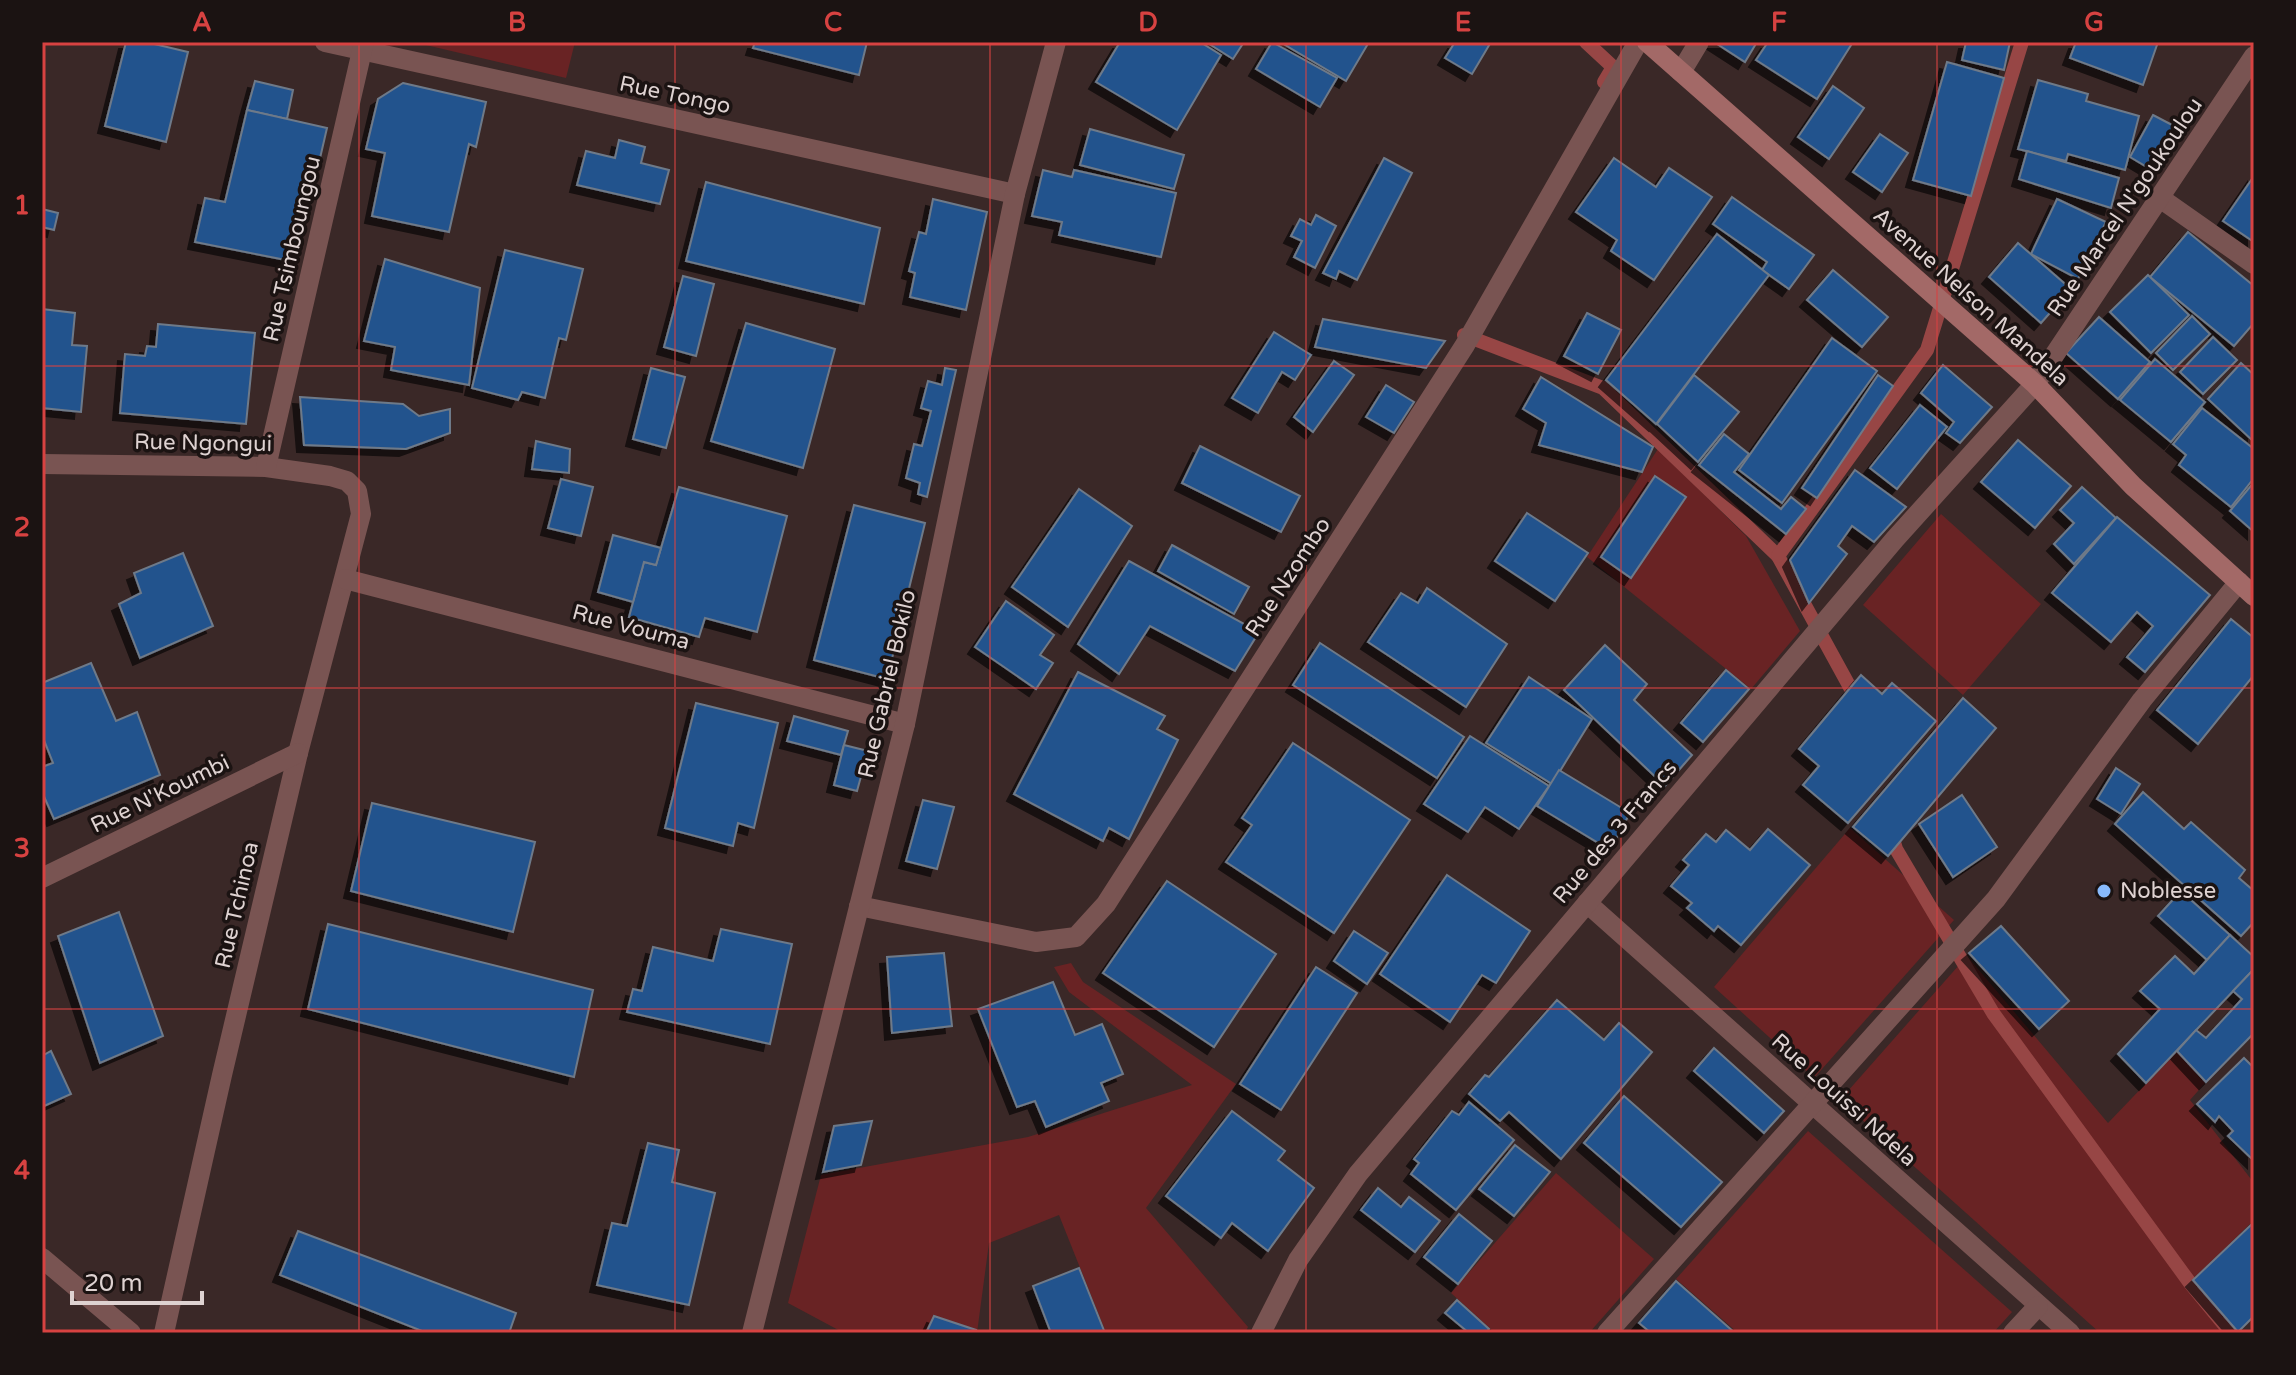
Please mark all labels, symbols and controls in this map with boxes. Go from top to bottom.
text: A [192,7,212,38]
text: B [508,7,526,38]
text: C [824,7,842,38]
text: D [1138,7,1158,38]
text: E [1455,7,1471,38]
text: F [1771,7,1787,38]
text: G [2084,7,2104,38]
street label: Rue Tongo [617,71,733,119]
street label: Rue Marcel N'goukoulou [2042,93,2208,321]
street label: Rue Tsimboungou [258,154,326,344]
text: 1 [14,190,30,221]
street label: Avenue Nelson Mandela [1868,202,2074,392]
street label: Rue Ngongui [134,429,272,457]
text: 2 [14,512,30,543]
street label: Rue Nzombo [1240,513,1336,641]
street label: Rue Gabriel Bokilo [853,587,921,781]
street label: Rue Vouma [569,599,693,655]
street label: Rue N'Koumbi [87,749,233,839]
street label: Rue des 3 Francs [1548,755,1682,909]
text: 3 [14,833,30,864]
street label: Rue Tchinoa [210,839,264,971]
place label: Noblesse [2120,878,2216,904]
marker: Noblesse [2095,882,2113,900]
street label: Rue Louissi Ndela [1766,1028,1922,1172]
text: 4 [14,1155,30,1186]
scale bar [72,1255,202,1305]
text: 20 m [84,1269,142,1298]

